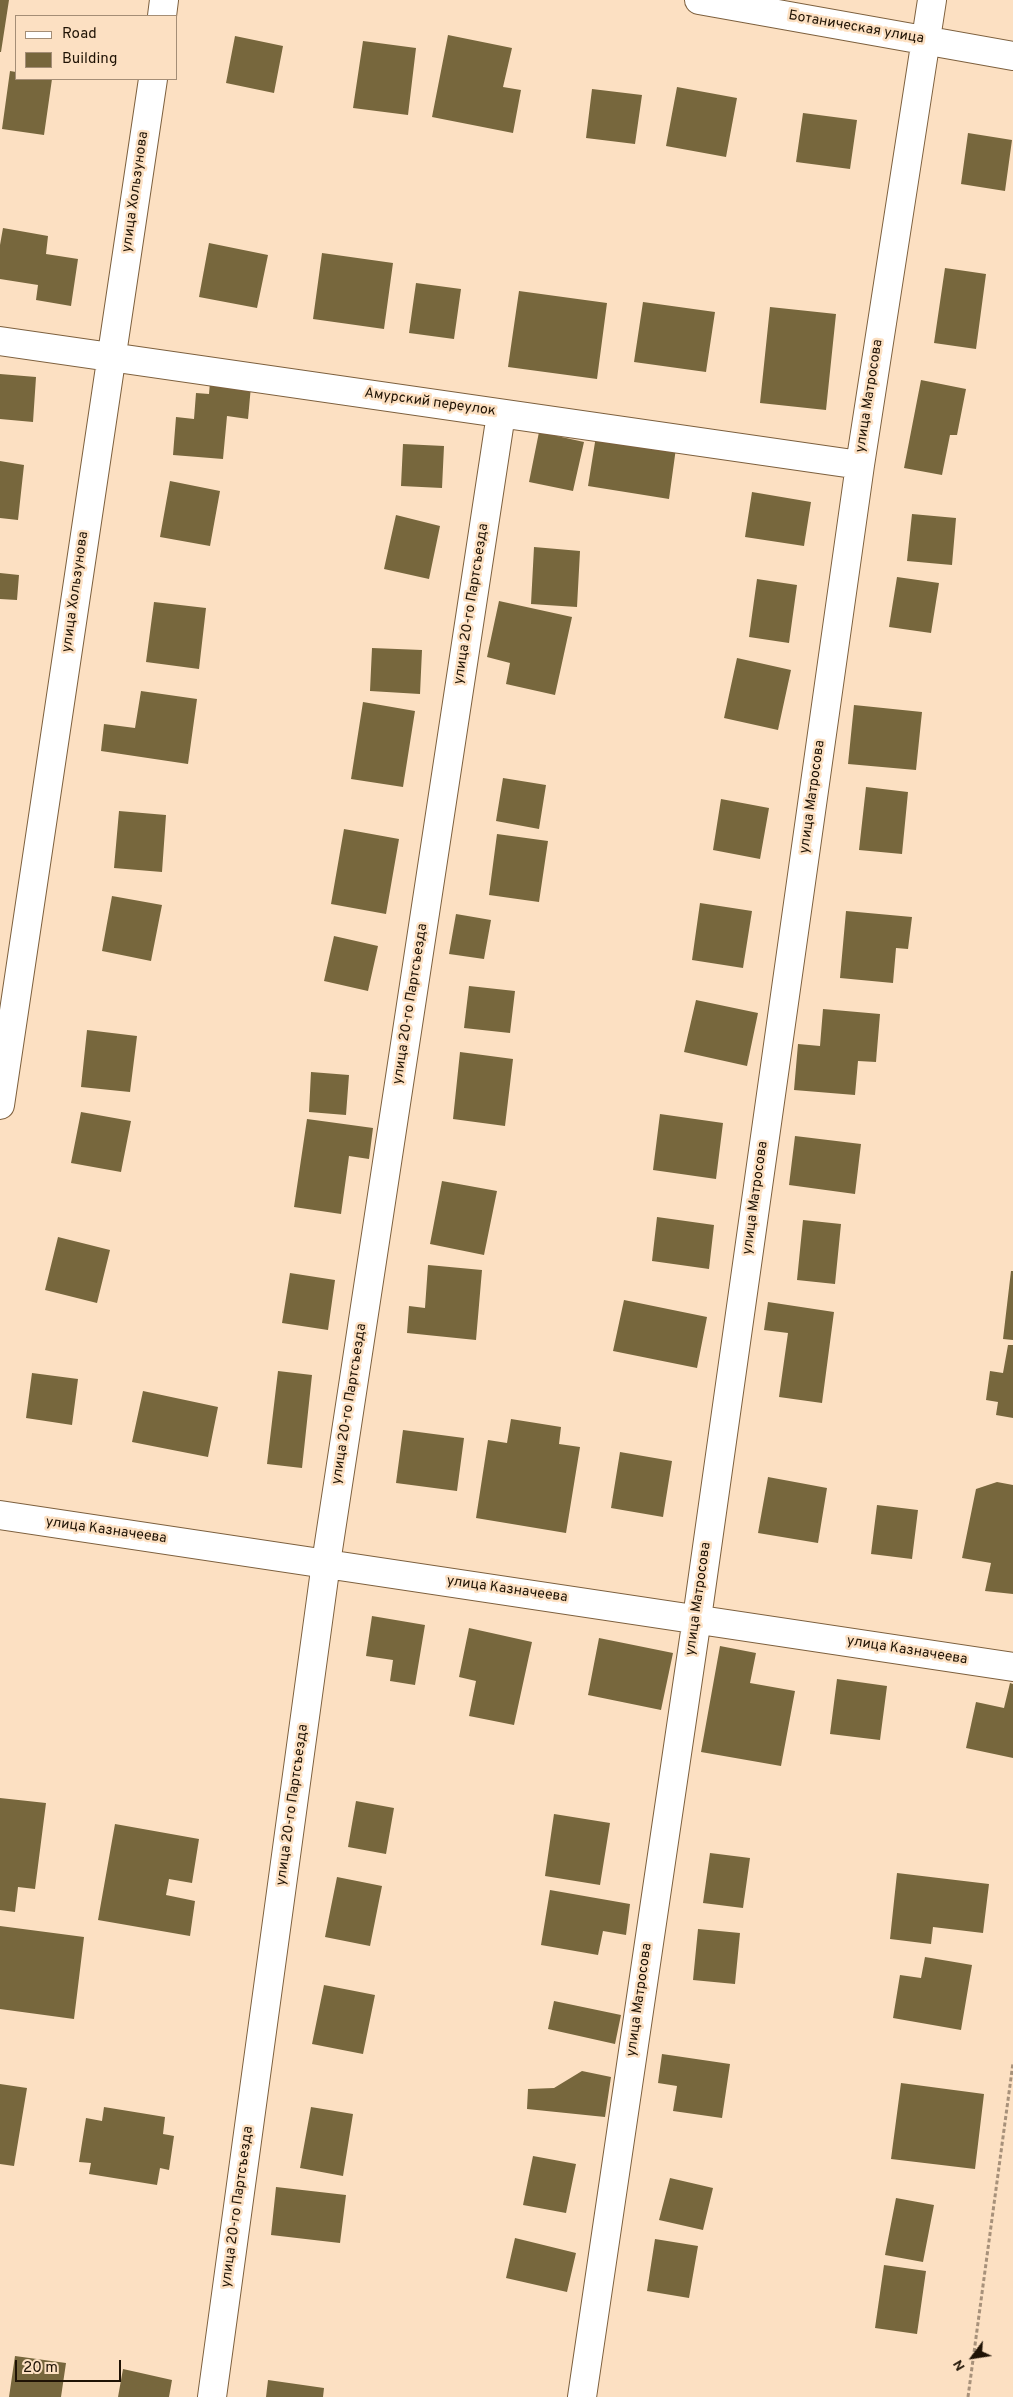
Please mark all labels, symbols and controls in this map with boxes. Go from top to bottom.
street label: Ботаническая улица [787,8,925,48]
legend [15,15,178,80]
text: Road [62,25,97,44]
text: Building [62,50,117,69]
street label: улица Хользунова [119,130,153,254]
street label: улица Матросова [853,338,887,454]
street label: Амурский переулок [363,385,497,421]
street label: улица 20-го Партсъезда [451,522,493,686]
street label: улица Хользунова [59,530,93,654]
street label: улица Матросова [797,739,829,855]
street label: улица 20-го Партсъезда [390,922,432,1086]
street label: улица Матросова [740,1140,772,1256]
street label: улица 20-го Партсъезда [329,1322,371,1486]
street label: улица Казначеева [44,1514,168,1548]
street label: улица Матросова [683,1541,715,1657]
street label: улица Казначеева [445,1573,569,1607]
street label: улица Казначеева [845,1633,969,1669]
street label: улица 20-го Партсъезда [273,1723,313,1887]
street label: улица Матросова [624,1942,656,2058]
street label: улица 20-го Партсъезда [218,2125,258,2289]
north arrow [948,2332,998,2382]
scale bar [18,2350,124,2382]
text: N [950,2356,970,2374]
text: 20 m [23,2359,58,2378]

